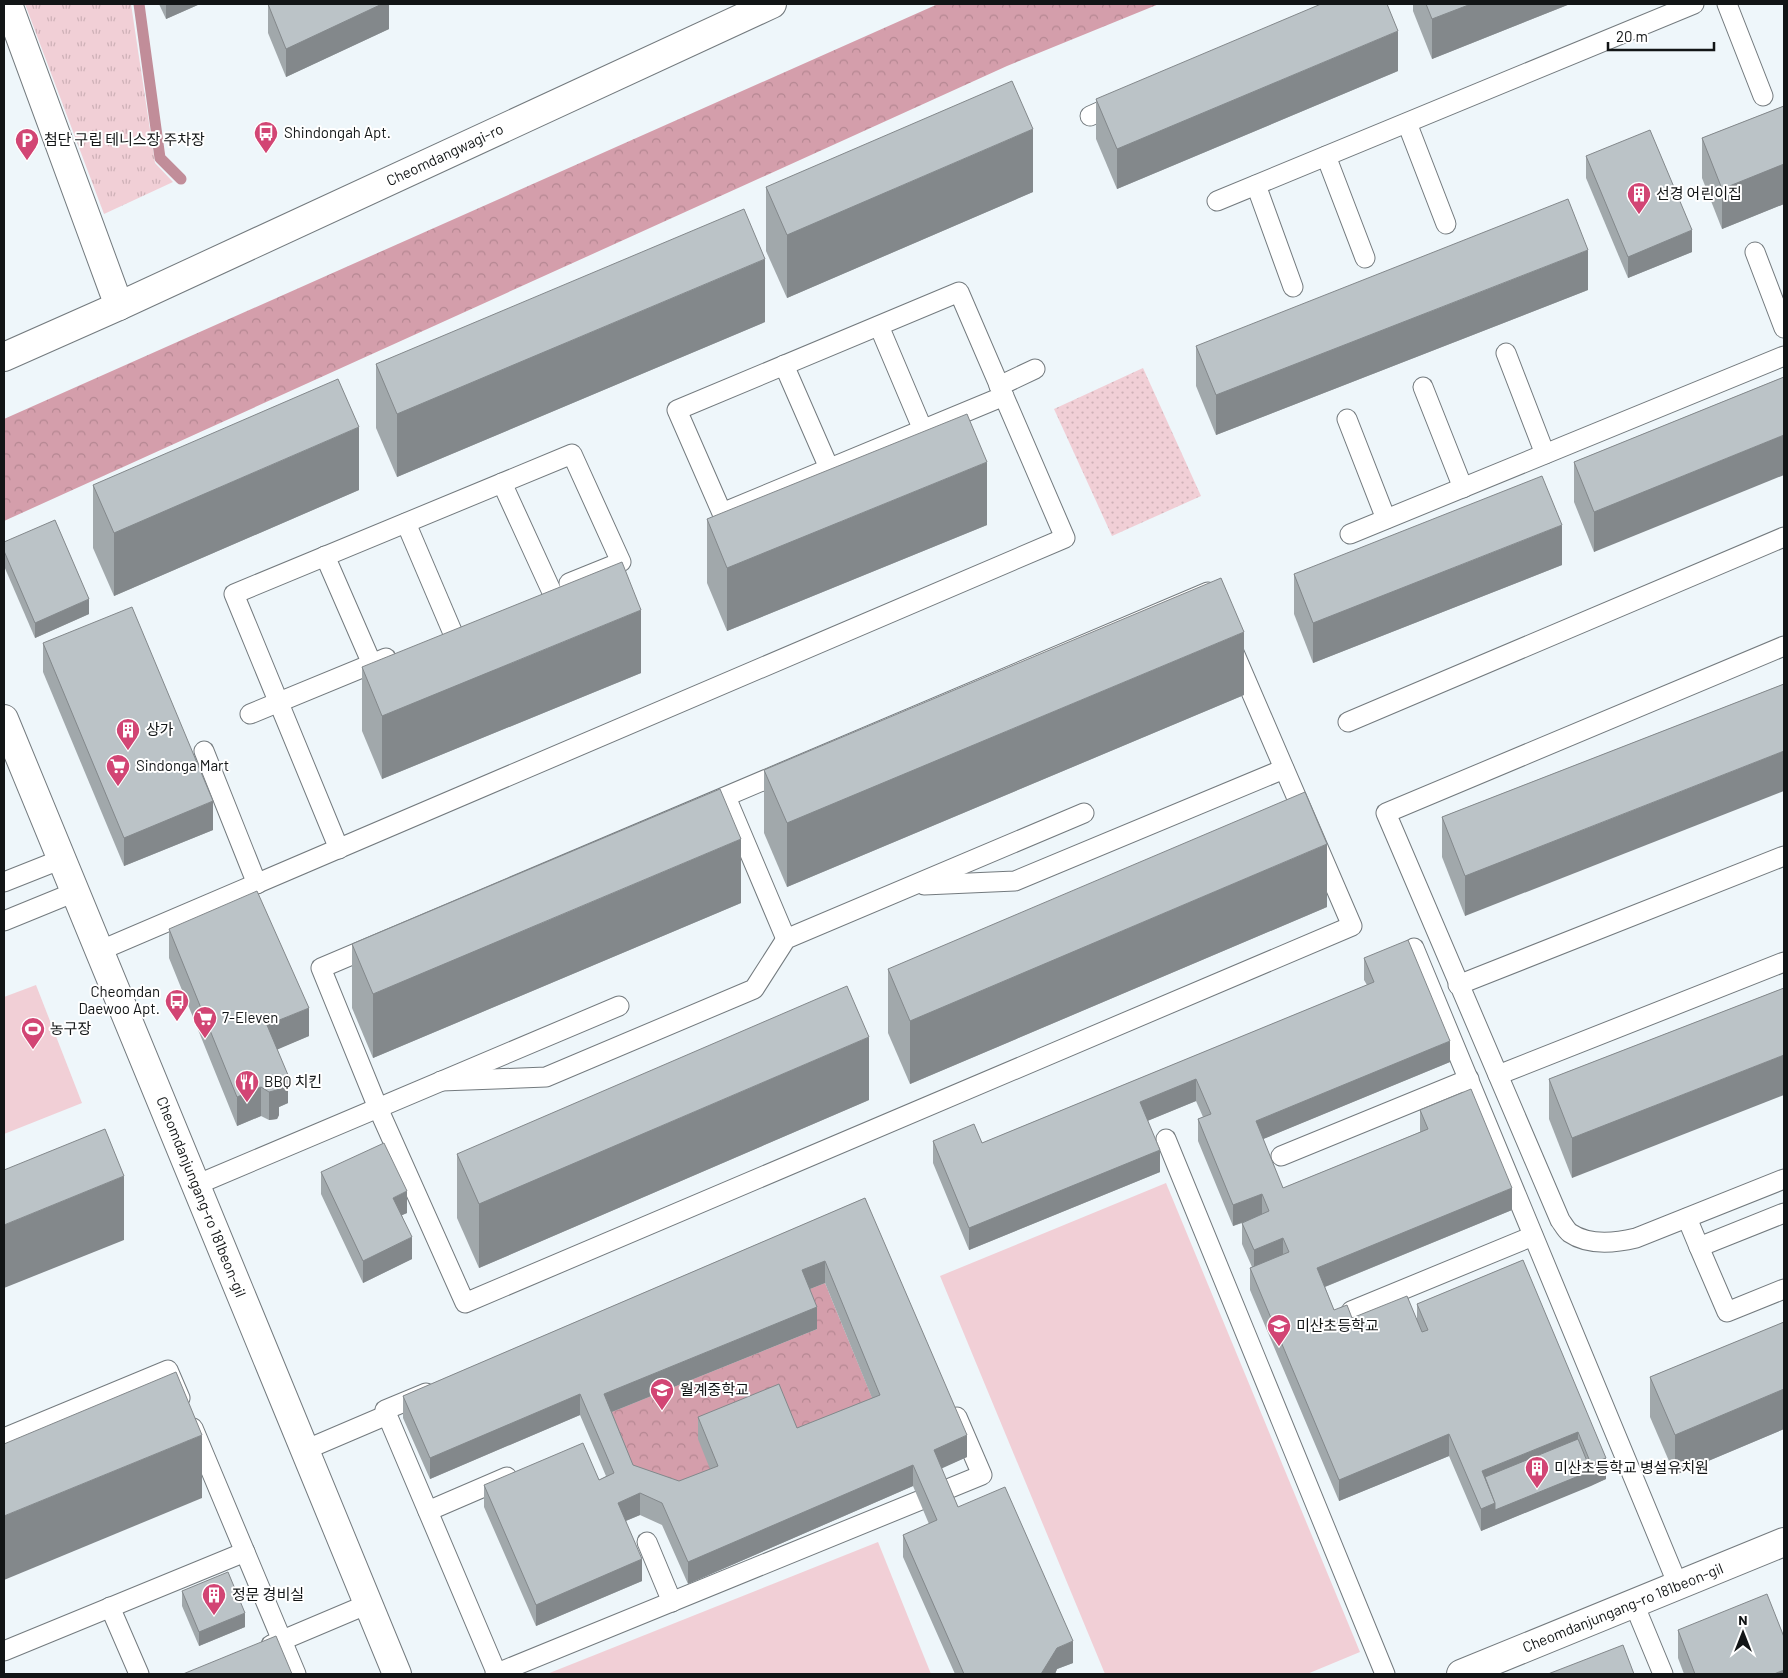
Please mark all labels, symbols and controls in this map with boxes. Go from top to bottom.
scale bar [1608,20,1714,52]
text: 20 m [1616,27,1648,45]
street label: Cheomdangwagi-ro [383,119,506,189]
bus stop icon: Shindongah Apt. [253,120,279,154]
place label: Shindongah Apt. [284,123,391,141]
parking icon: 첨단 구립 테니스장 주차장 [14,127,40,161]
place label: 첨단 구립 테니스장 주차장 [44,130,205,148]
building icon: 선경 어린이집 [1626,181,1652,215]
place label: 선경 어린이집 [1656,184,1742,202]
building icon: 상가 [115,717,141,751]
place label: 상가 [146,720,174,738]
supermarket icon: Sindonga Mart [105,753,131,787]
place label: Sindonga Mart [136,756,229,774]
place label: Cheomdan Daewoo Apt. [78,982,160,1017]
bus stop icon: Cheomdan Daewoo Apt. [164,988,190,1022]
supermarket icon: 7-Eleven [192,1005,218,1039]
place label: 7-Eleven [222,1008,278,1026]
sports icon: 농구장 [20,1016,46,1050]
place label: 농구장 [50,1019,92,1037]
restaurant icon: BBQ 치킨 [234,1069,260,1103]
place label: BBQ 치킨 [264,1072,322,1090]
street label: Cheomdanjungang-ro 181beon-gil [153,1094,251,1300]
school or university icon: 미산초등학교 [1266,1313,1292,1347]
place label: 미산초등학교 [1296,1316,1379,1334]
school or university icon: 월계중학교 [649,1377,675,1411]
place label: 월계중학교 [680,1380,749,1398]
building icon: 미산초등학교 병설유치원 [1524,1455,1550,1489]
place label: 미산초등학교 병설유치원 [1554,1458,1709,1476]
street label: Cheomdanjungang-ro 181beon-gil [1520,1558,1726,1656]
building icon: 정문 경비실 [201,1582,227,1616]
place label: 정문 경비실 [232,1585,304,1603]
north arrow [1718,1608,1768,1658]
text: N [1738,1611,1748,1628]

